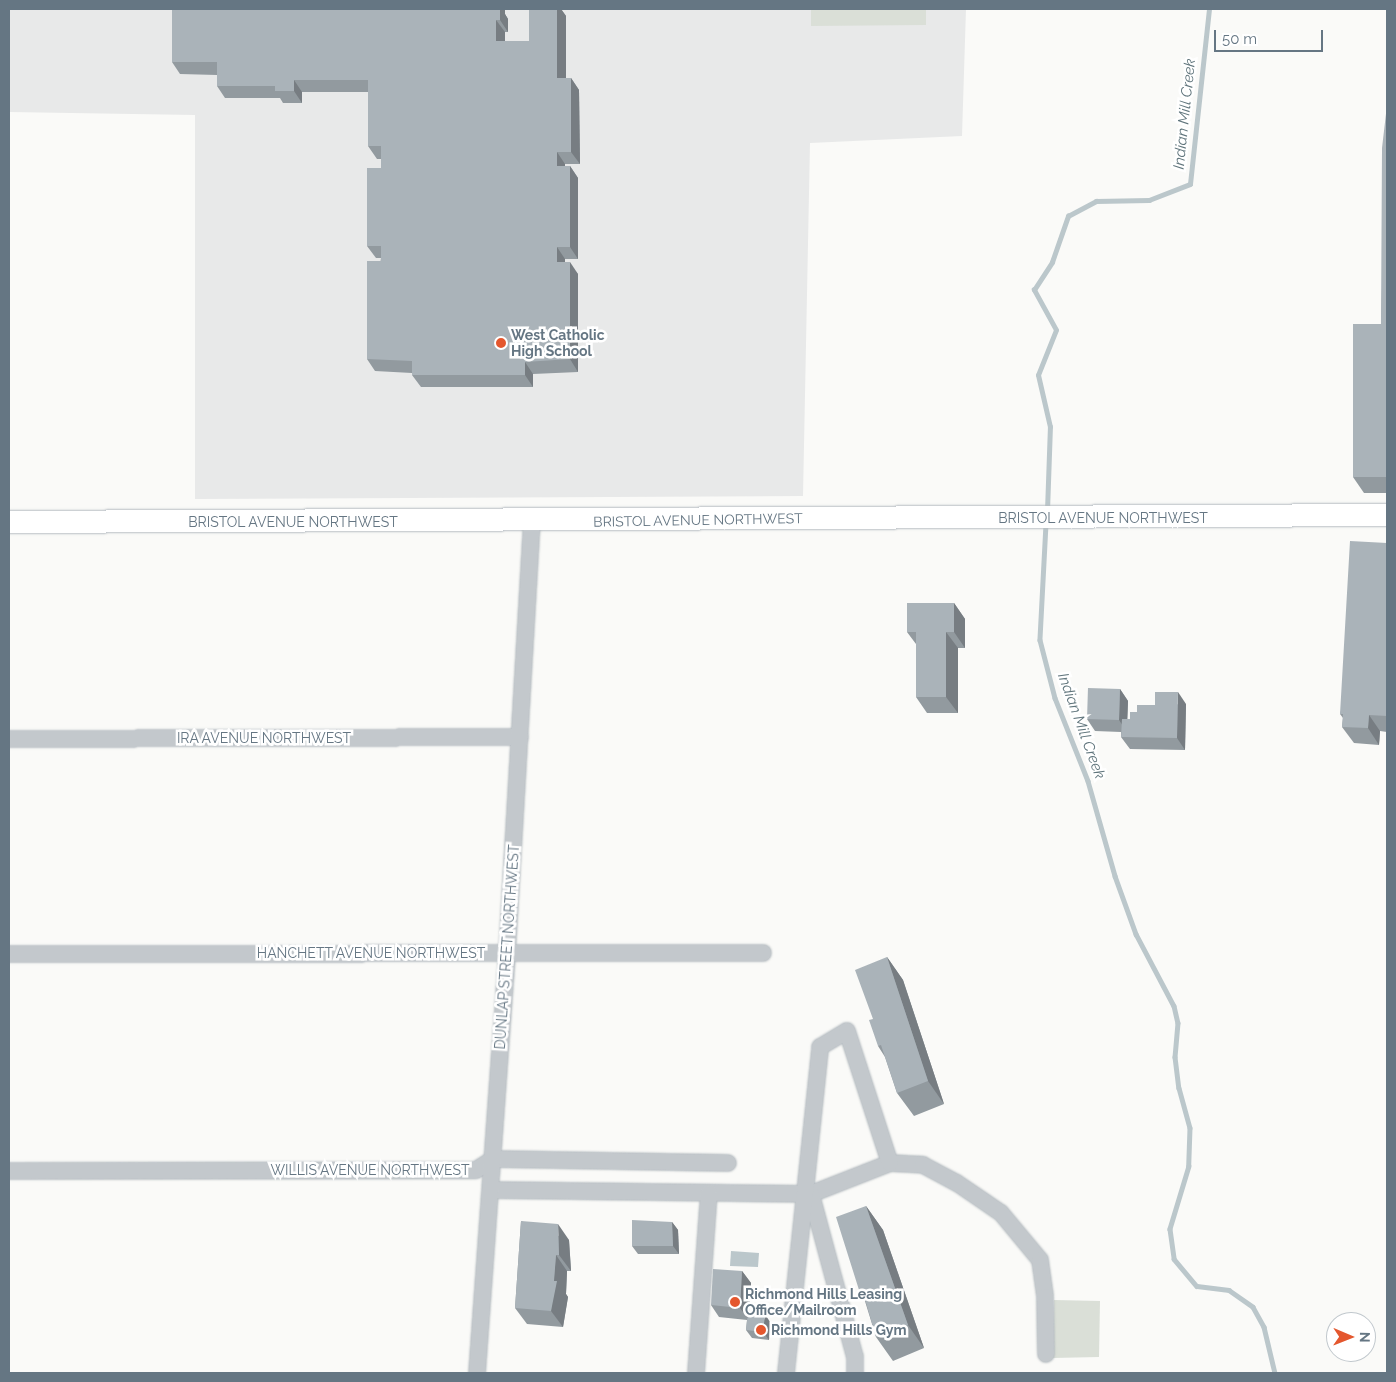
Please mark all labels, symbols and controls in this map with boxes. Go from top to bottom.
scale bar [1216,20,1325,52]
text: 50 m [1222,30,1257,48]
water label: Indian Mill Creek [1170,58,1200,170]
place label: West Catholic High School [511,327,605,360]
marker: West Catholic High School [495,337,507,349]
street label: BRISTOL AVENUE NORTHWEST [593,510,803,530]
street label: BRISTOL AVENUE NORTHWEST [998,510,1208,526]
street label: BRISTOL AVENUE NORTHWEST [188,514,398,530]
water label: Indian Mill Creek [1053,670,1109,782]
street label: IRA AVENUE NORTHWEST [176,730,352,746]
street label: DUNLAP STREET NORTHWEST [491,844,523,1050]
street label: HANCHETT AVENUE NORTHWEST [256,945,486,961]
street label: WILLIS AVENUE NORTHWEST [270,1162,470,1178]
place label: Richmond Hills Leasing Office/Mailroom [745,1286,902,1318]
marker: Richmond Hills Leasing Office/Mailroom [729,1296,741,1308]
north arrow [1326,1312,1376,1362]
place label: Richmond Hills Gym [771,1322,906,1338]
marker: Richmond Hills Gym [755,1324,767,1336]
text: N [1357,1332,1373,1343]

